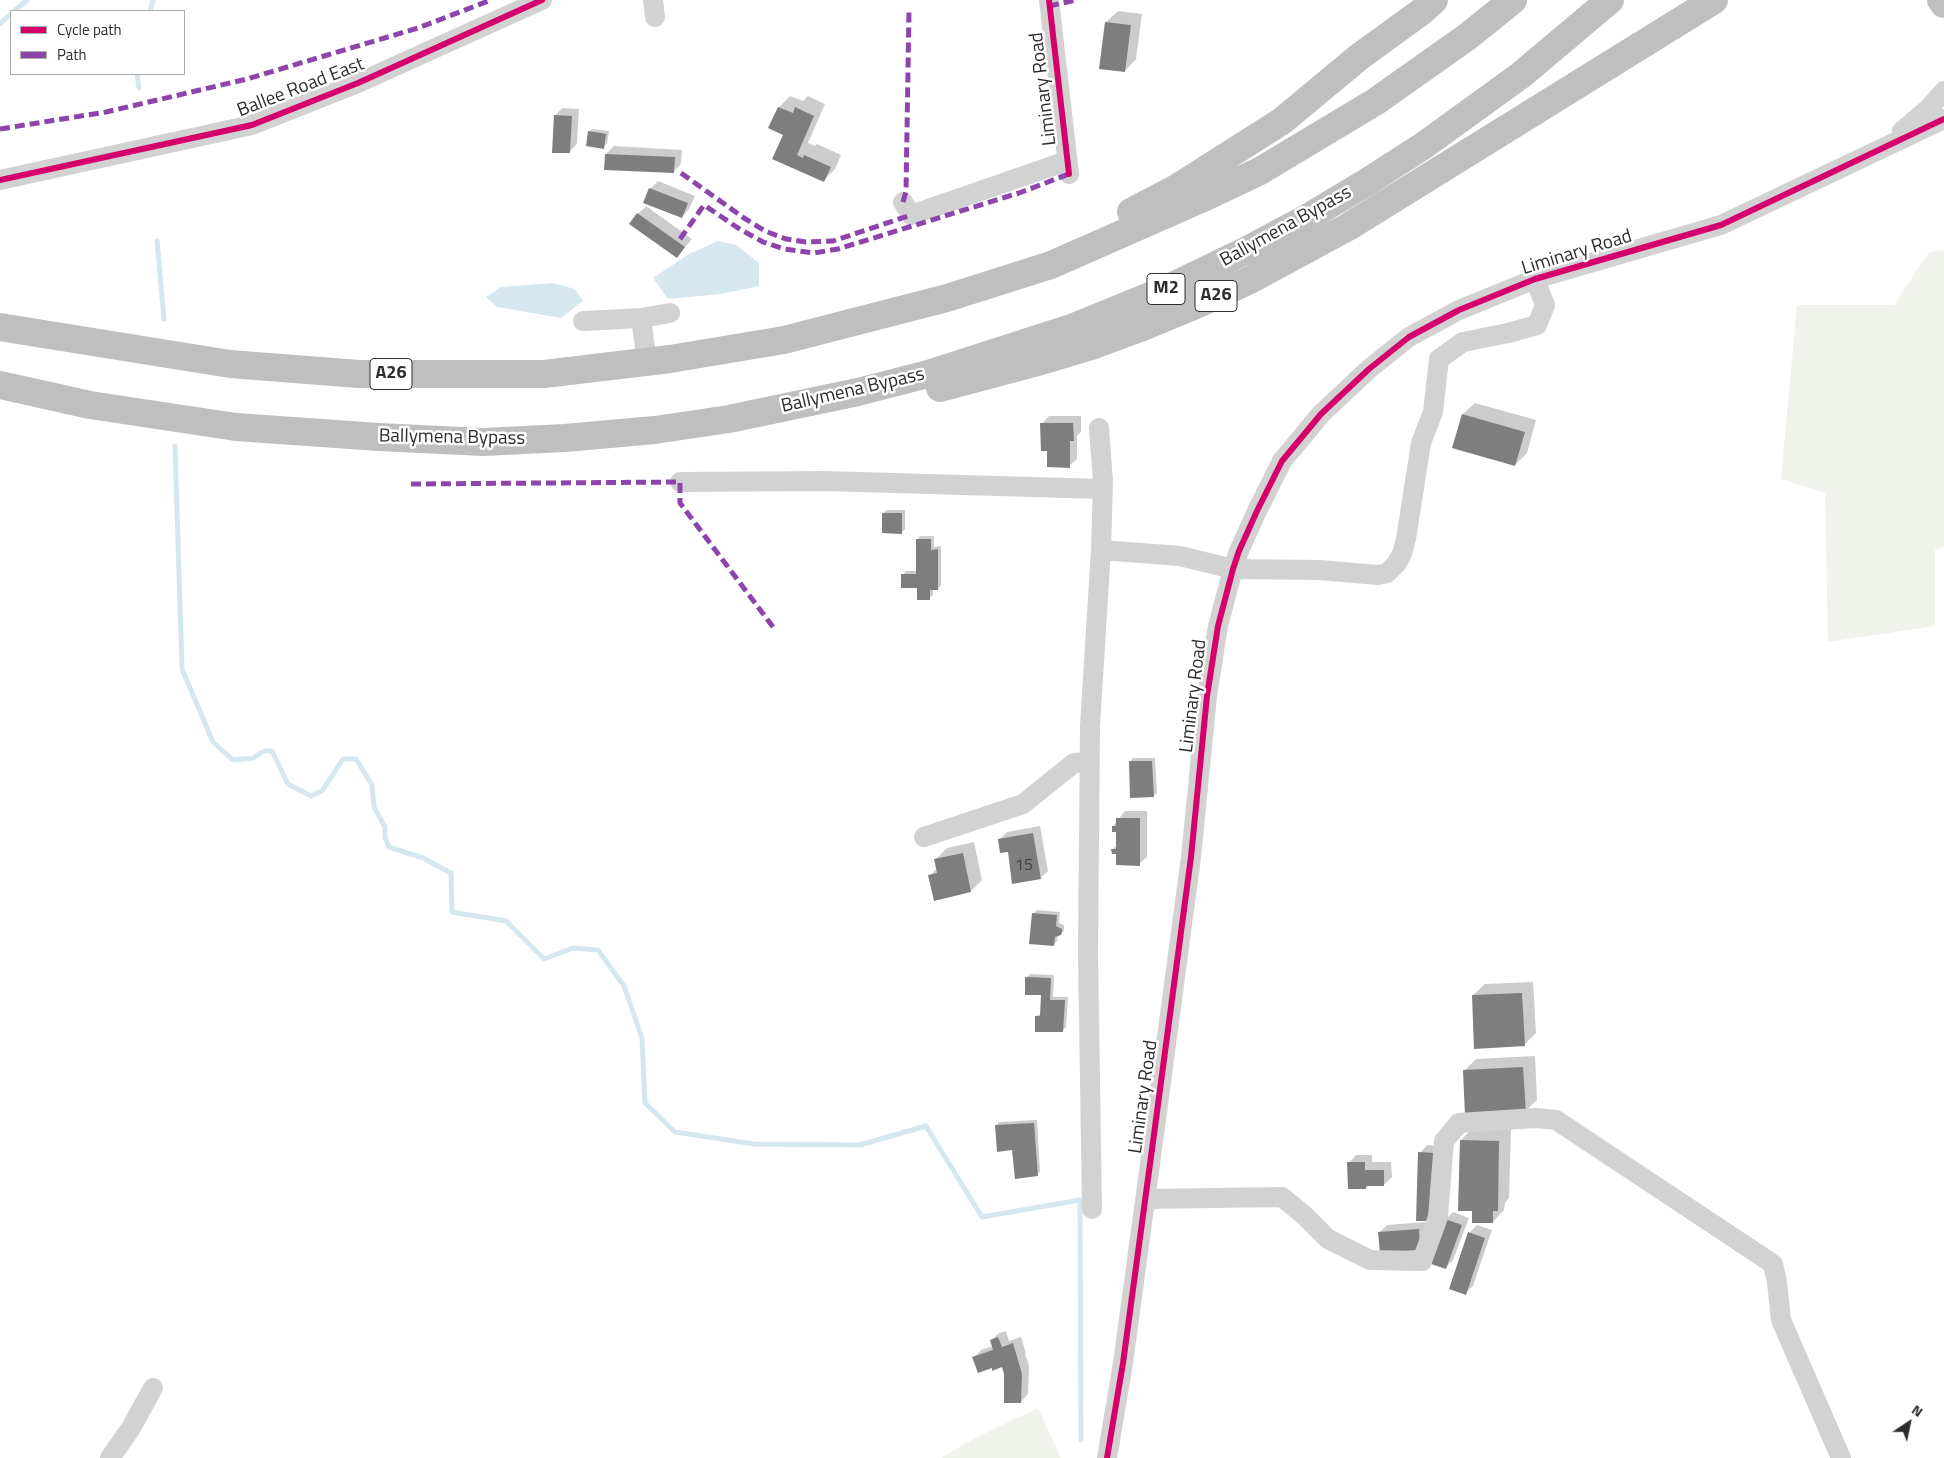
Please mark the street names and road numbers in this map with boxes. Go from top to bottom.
street label: Liminary Road [1026,31,1062,147]
street label: Ballee Road East [234,53,368,123]
street label: Ballymena Bypass [1216,182,1356,272]
street label: Liminary Road [1519,225,1635,281]
road number: M2 [1147,274,1185,304]
road number: A26 [1195,280,1237,312]
road number: A26 [370,358,412,389]
street label: Ballymena Bypass [779,363,927,419]
street label: Ballymena Bypass [379,425,525,451]
street label: Liminary Road [1176,638,1212,754]
street label: Liminary Road [1125,1039,1163,1155]

